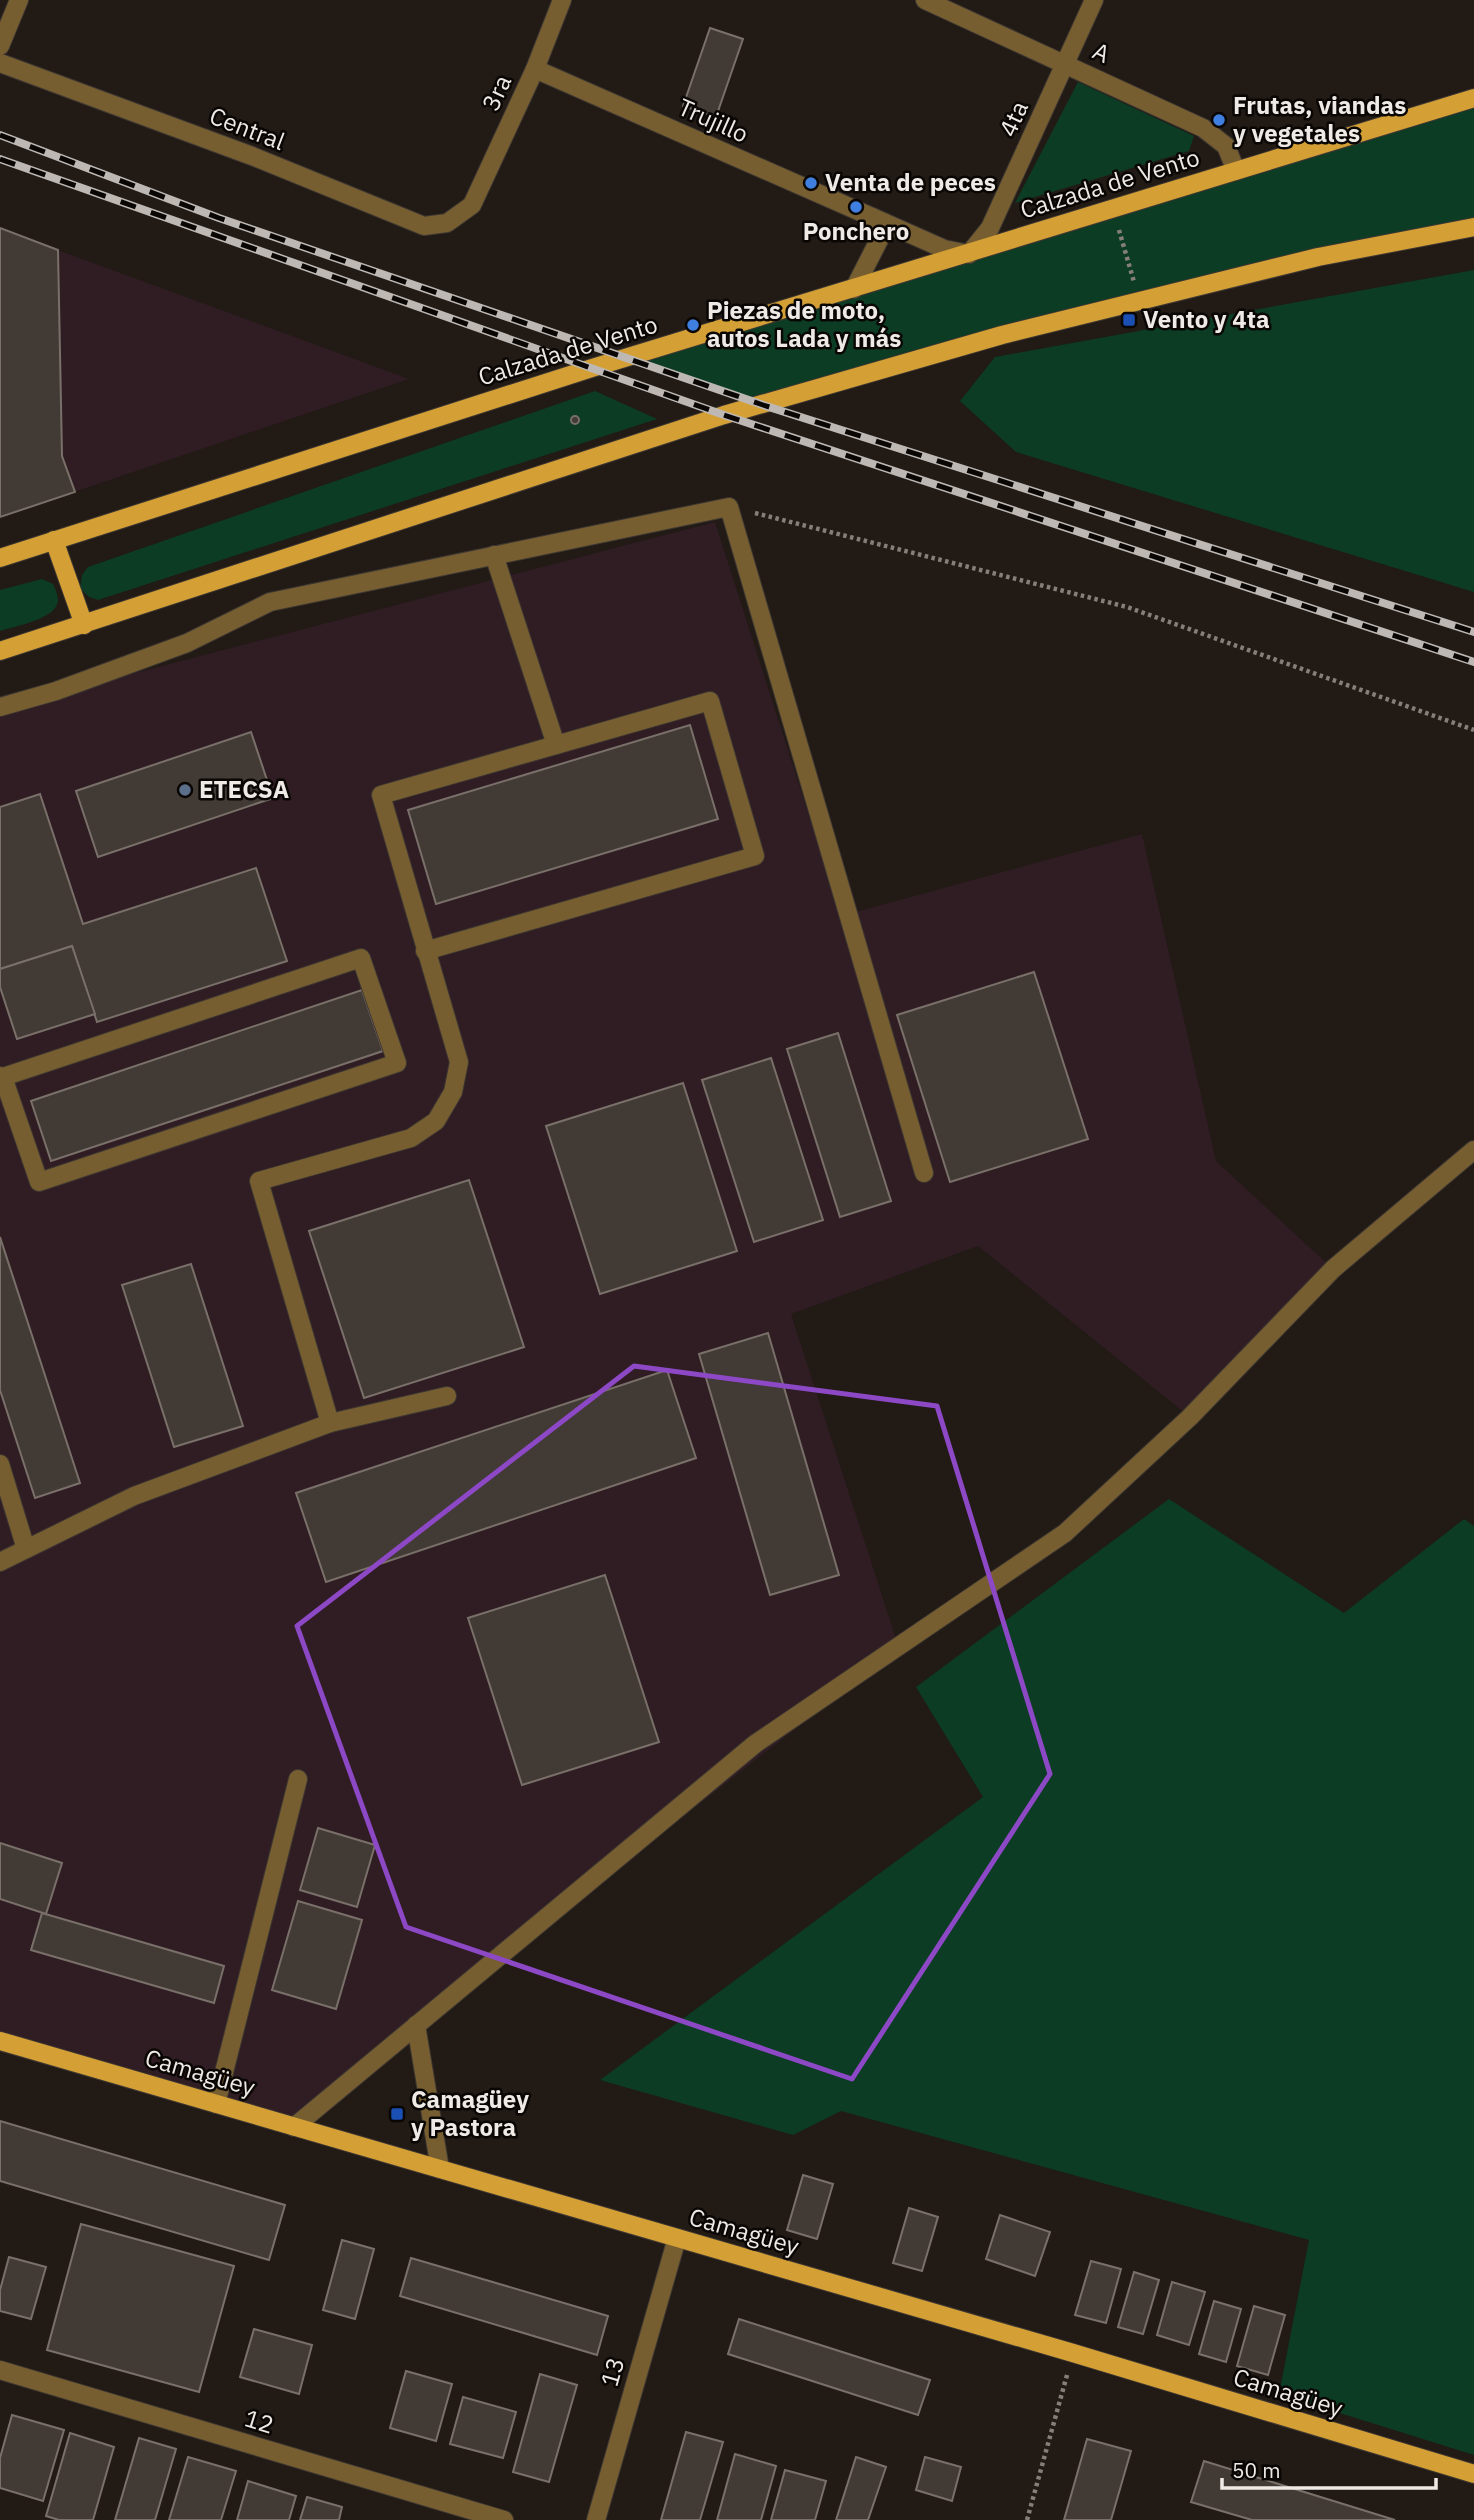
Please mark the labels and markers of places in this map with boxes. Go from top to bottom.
place label: Frutas, viandas y vegetales [1233,89,1406,149]
marker: Frutas, viandas y vegetales [1211,112,1227,128]
place label: Venta de peces [825,166,996,198]
marker: Venta de peces [803,175,819,191]
marker: Ponchero [848,199,864,215]
place label: Ponchero [803,215,909,247]
place label: Piezas de moto, autos Lada y más [707,294,901,354]
place label: Vento y 4ta [1143,303,1270,335]
marker: Vento y 4ta [1121,312,1137,328]
marker: Piezas de moto, autos Lada y más [685,317,701,333]
place label: ETECSA [199,773,289,805]
marker: ETECSA [177,782,193,798]
place label: Camagüey y Pastora [411,2083,529,2143]
marker: Camagüey y Pastora [389,2106,405,2122]

